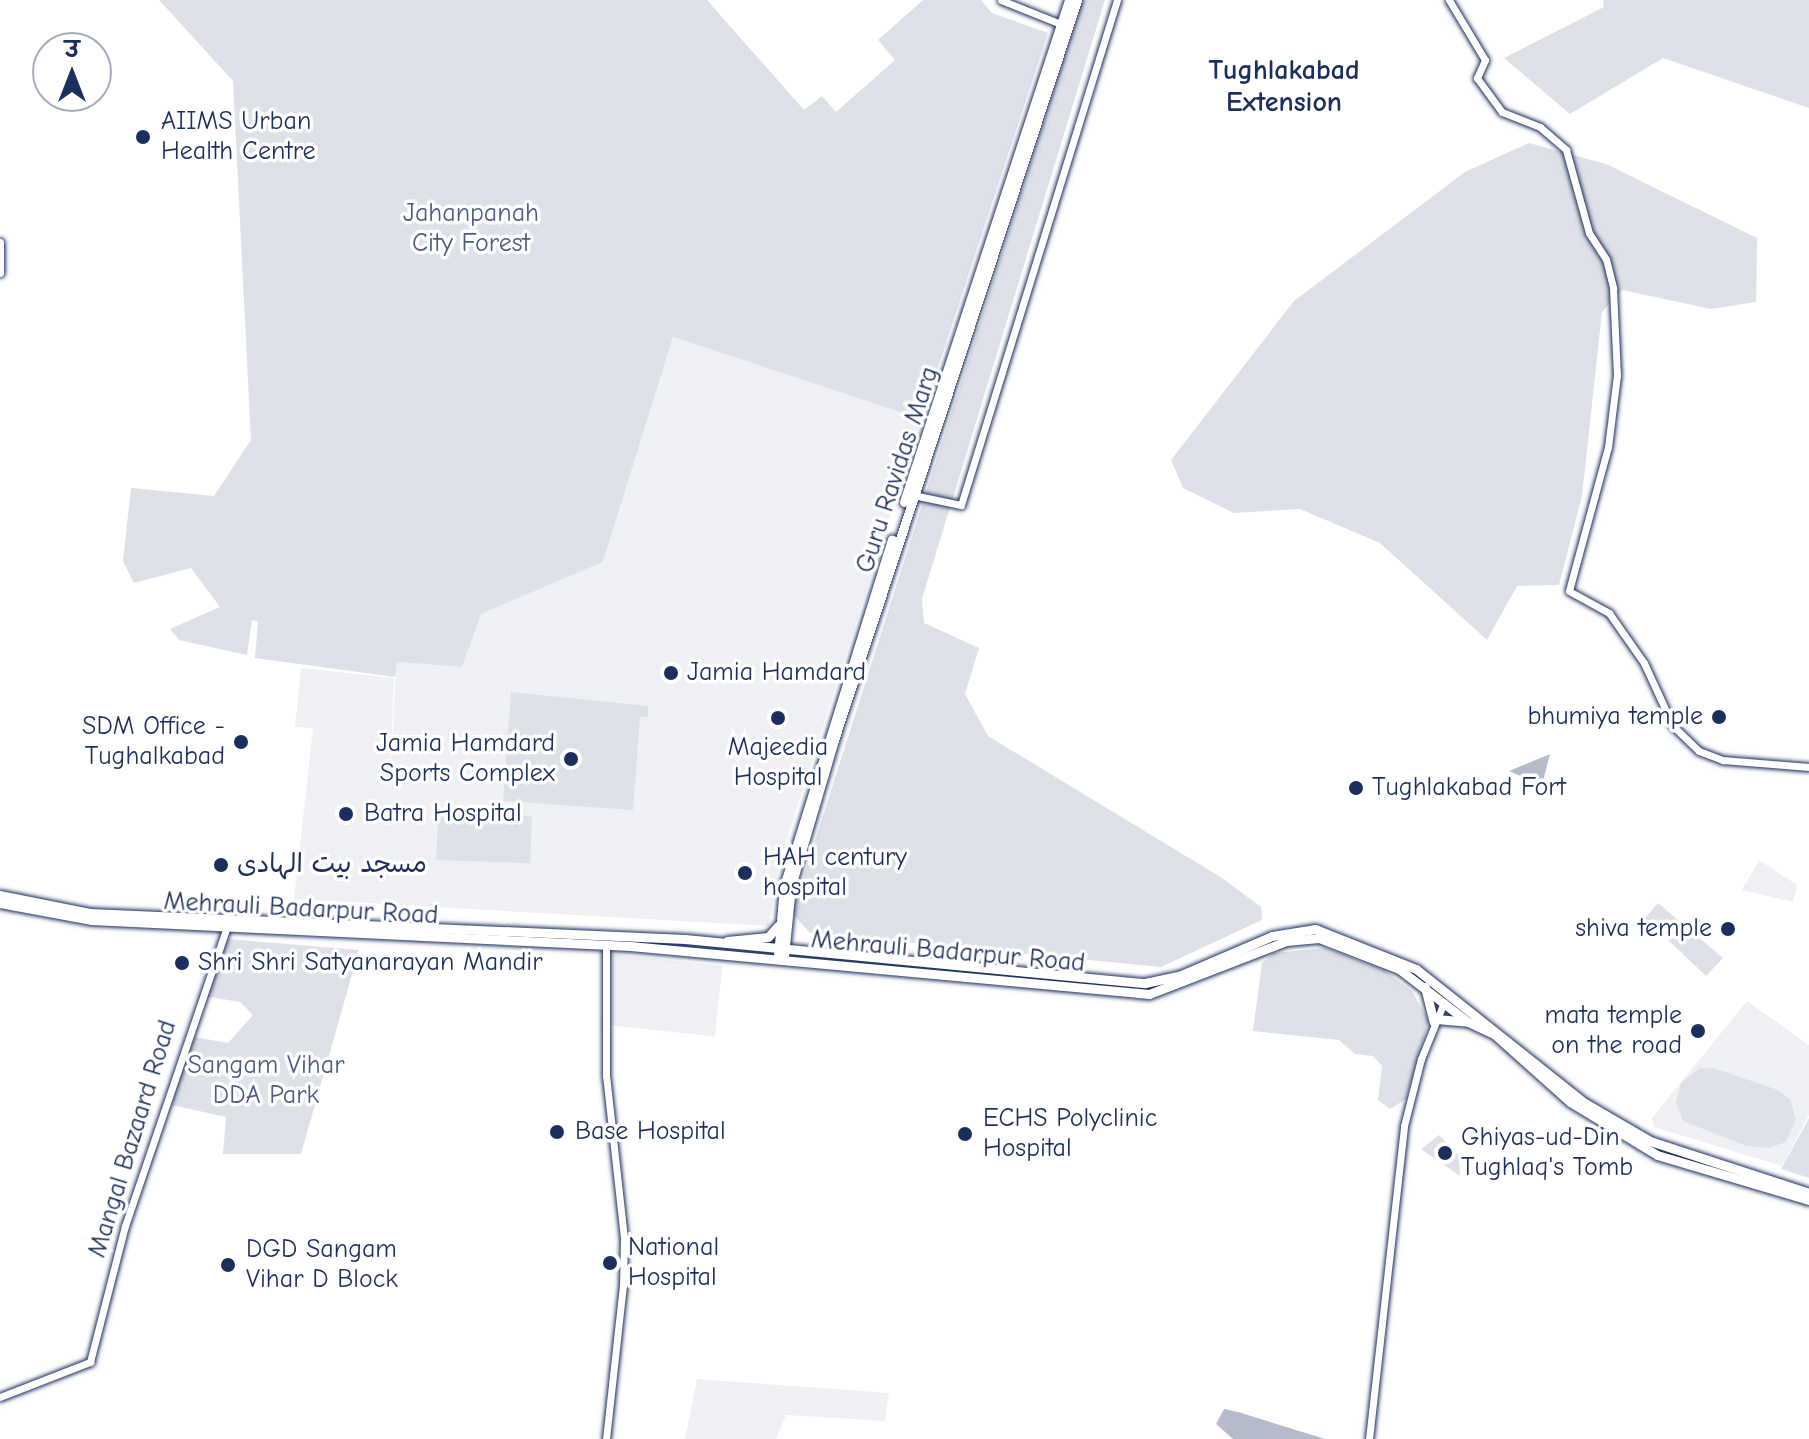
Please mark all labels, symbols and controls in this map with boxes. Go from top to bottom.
north arrow [32,32,112,112]
text: उ [65,37,79,63]
district label: Tughlakabad Extension [1208,53,1360,119]
place label: AIIMS Urban Health Centre [161,106,316,168]
marker: AIIMS Urban Health Centre [132,126,154,148]
park label: Jahanpanah City Forest [403,198,539,260]
street label: Guru Ravidas Marg [850,363,946,577]
place label: Jamia Hamdard [687,657,866,689]
marker: Jamia Hamdard [662,664,680,682]
place label: bhumiya temple [1527,701,1703,733]
marker: Majeedia Hospital [767,707,789,729]
marker: bhumiya temple [1710,708,1728,726]
place label: SDM Office - Tughalkabad [82,711,225,772]
place label: Jamia Hamdard Sports Complex [376,728,555,790]
place label: Majeedia Hospital [728,732,828,794]
marker: SDM Office - Tughalkabad [232,733,250,751]
marker: Jamia Hamdard Sports Complex [562,750,580,768]
place label: Tughlakabad Fort [1372,772,1566,804]
marker: Tughlakabad Fort [1347,779,1365,797]
place label: Batra Hospital [364,798,522,830]
marker: Batra Hospital [335,803,357,825]
place label: HAH century hospital [763,842,907,904]
place label: مسجد بیت الہادی [237,849,427,881]
marker: مسجد بیت الہادی [212,856,230,874]
marker: HAH century hospital [734,862,756,884]
street label: Mehrauli Badarpur Road [163,886,439,932]
place label: shiva temple [1575,913,1712,945]
marker: shiva temple [1719,920,1737,938]
street label: Mehrauli Badarpur Road [810,924,1086,980]
place label: Shri Shri Satyanarayan Mandir [198,947,543,979]
marker: Shri Shri Satyanarayan Mandir [173,954,191,972]
place label: mata temple on the road [1545,1000,1682,1062]
street label: Mangal Bazaard Road [82,1017,184,1261]
marker: mata temple on the road [1689,1022,1707,1040]
park label: Sangam Vihar DDA Park [187,1050,345,1112]
place label: ECHS Polyclinic Hospital [983,1103,1157,1164]
place label: Base Hospital [575,1116,726,1148]
marker: Base Hospital [546,1121,568,1143]
place label: Ghiyas-ud-Din Tughlaq's Tomb [1461,1122,1633,1184]
marker: ECHS Polyclinic Hospital [954,1123,976,1145]
marker: Ghiyas-ud-Din Tughlaq's Tomb [1436,1144,1454,1162]
place label: National Hospital [628,1232,719,1294]
place label: DGD Sangam Vihar D Block [246,1234,398,1296]
marker: National Hospital [599,1252,621,1274]
marker: DGD Sangam Vihar D Block [217,1254,239,1276]

